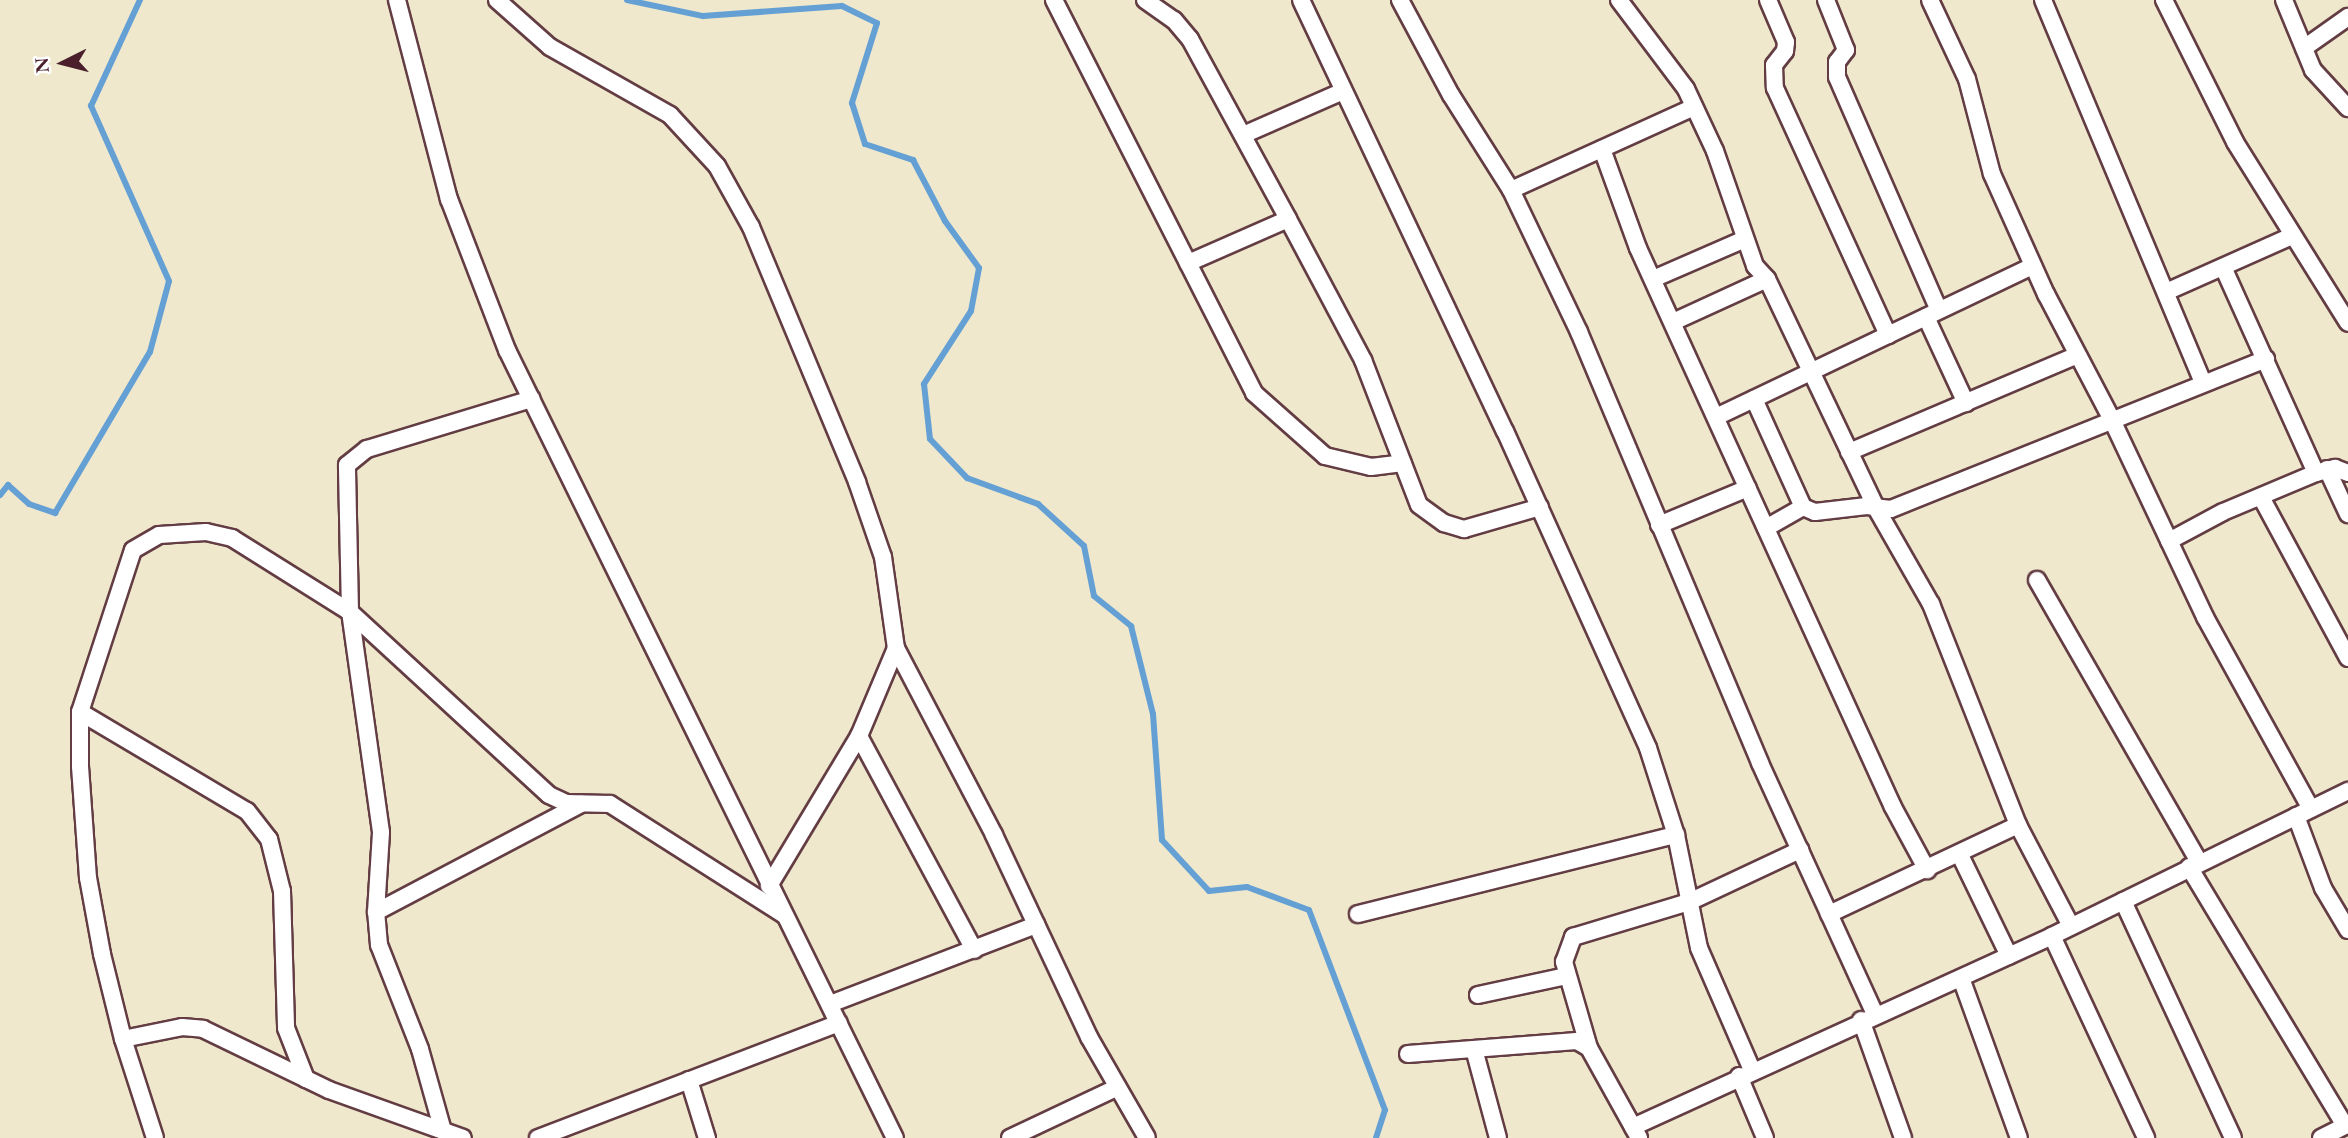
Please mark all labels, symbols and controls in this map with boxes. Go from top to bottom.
north arrow [28,28,98,98]
text: N [28,56,55,74]

